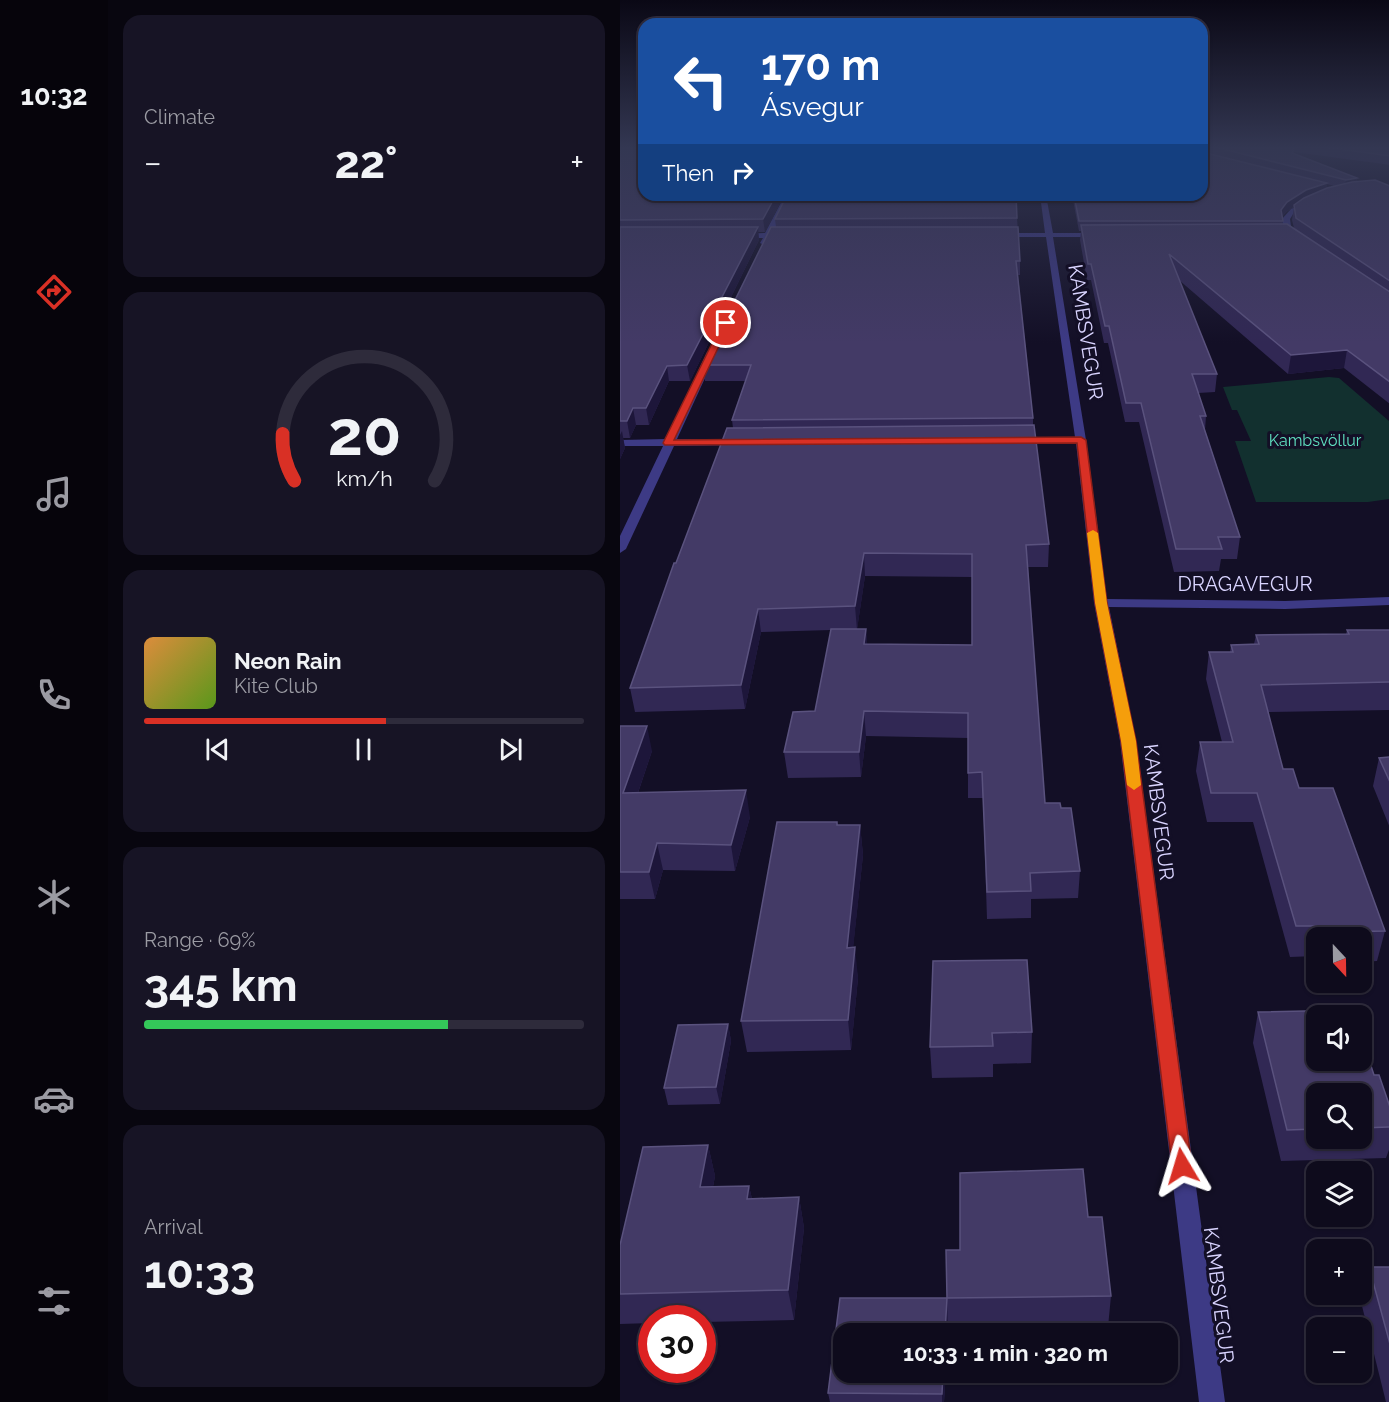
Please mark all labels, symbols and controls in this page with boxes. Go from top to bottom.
text: 170 m [761,41,880,90]
icon: left [662,42,740,120]
text: 10:32 [21,80,87,111]
text: Ásvegur [761,91,864,122]
text: Climate [144,105,215,129]
text: 22° [334,136,398,189]
text: − [144,143,162,182]
text: + [570,143,584,182]
icon: right [726,156,759,189]
text: Then [662,160,714,186]
street label: KAMBSVEGUR [1063,262,1109,402]
icon: directions [33,271,75,313]
pin [700,297,751,348]
icon: arrive [709,306,742,339]
text: 20 [327,396,401,470]
park label: Kambsvöllur [1269,431,1362,450]
text: km/h [336,466,392,491]
icon: music [33,473,75,515]
street label: DRAGAVEGUR [1178,572,1312,596]
text: Neon Rain [234,648,342,674]
icon: phone [33,674,75,716]
text: Kite Club [234,674,318,698]
icon: previous [201,733,234,766]
icon: pause [347,733,380,766]
icon: next [494,733,527,766]
street label: KAMBSVEGUR [1139,743,1179,881]
icon: climate [33,876,75,918]
north arrow [1306,927,1372,993]
map controls [1306,927,1372,1383]
text: Range · 69% [144,928,256,952]
text: 345 km [144,959,298,1012]
button: sound [1306,1005,1372,1071]
icon: car [33,1078,75,1120]
button: search [1306,1083,1372,1149]
position arrow [1150,1134,1214,1198]
button: layers [1306,1161,1372,1227]
text: Arrival [144,1215,203,1239]
street label: KAMBSVEGUR [1199,1226,1239,1364]
button: + [1306,1239,1372,1305]
text: 10:33 [144,1246,255,1299]
icon: filters [33,1280,75,1322]
speed limit sign: 30 [638,1305,716,1383]
button: − [1306,1317,1372,1383]
text: 10:33 · 1 min · 320 m [903,1340,1108,1366]

